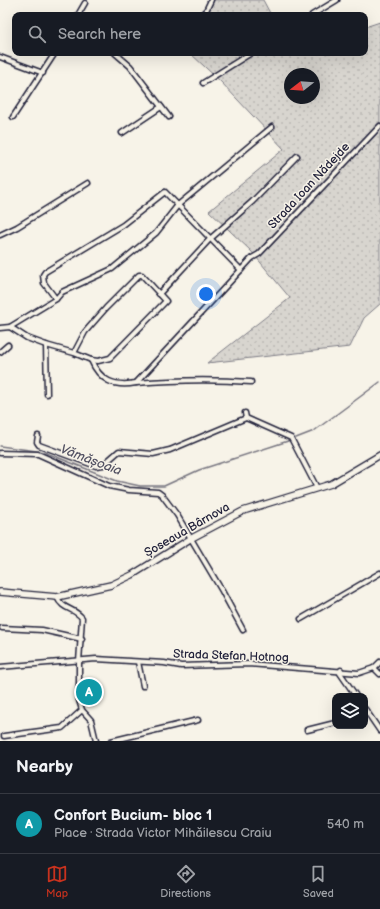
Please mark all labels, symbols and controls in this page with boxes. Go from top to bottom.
search box [12,12,368,56]
icon: search [26,23,48,45]
text: Search here [58,25,141,44]
north arrow [284,68,320,104]
street label: Strada Ioan Nădejde [265,140,353,232]
your location [196,284,216,304]
water label: Vămășoaia [58,441,124,479]
street label: Șoseaua Bârnova [142,499,232,560]
street label: Strada Stefan Hotnog [173,646,289,666]
pin: A [76,677,102,707]
map controls [332,693,368,729]
button: layers [332,693,368,729]
text: Nearby [16,757,73,777]
text: Confort Bucium- bloc 1 [54,806,212,825]
text: A [25,816,33,832]
text: 540 m [327,816,364,832]
text: Place · Strada Victor Mihăilescu Craiu [54,825,272,841]
tab: Map [46,863,68,900]
tab: Directions [160,863,211,900]
tab: Saved [303,863,334,900]

